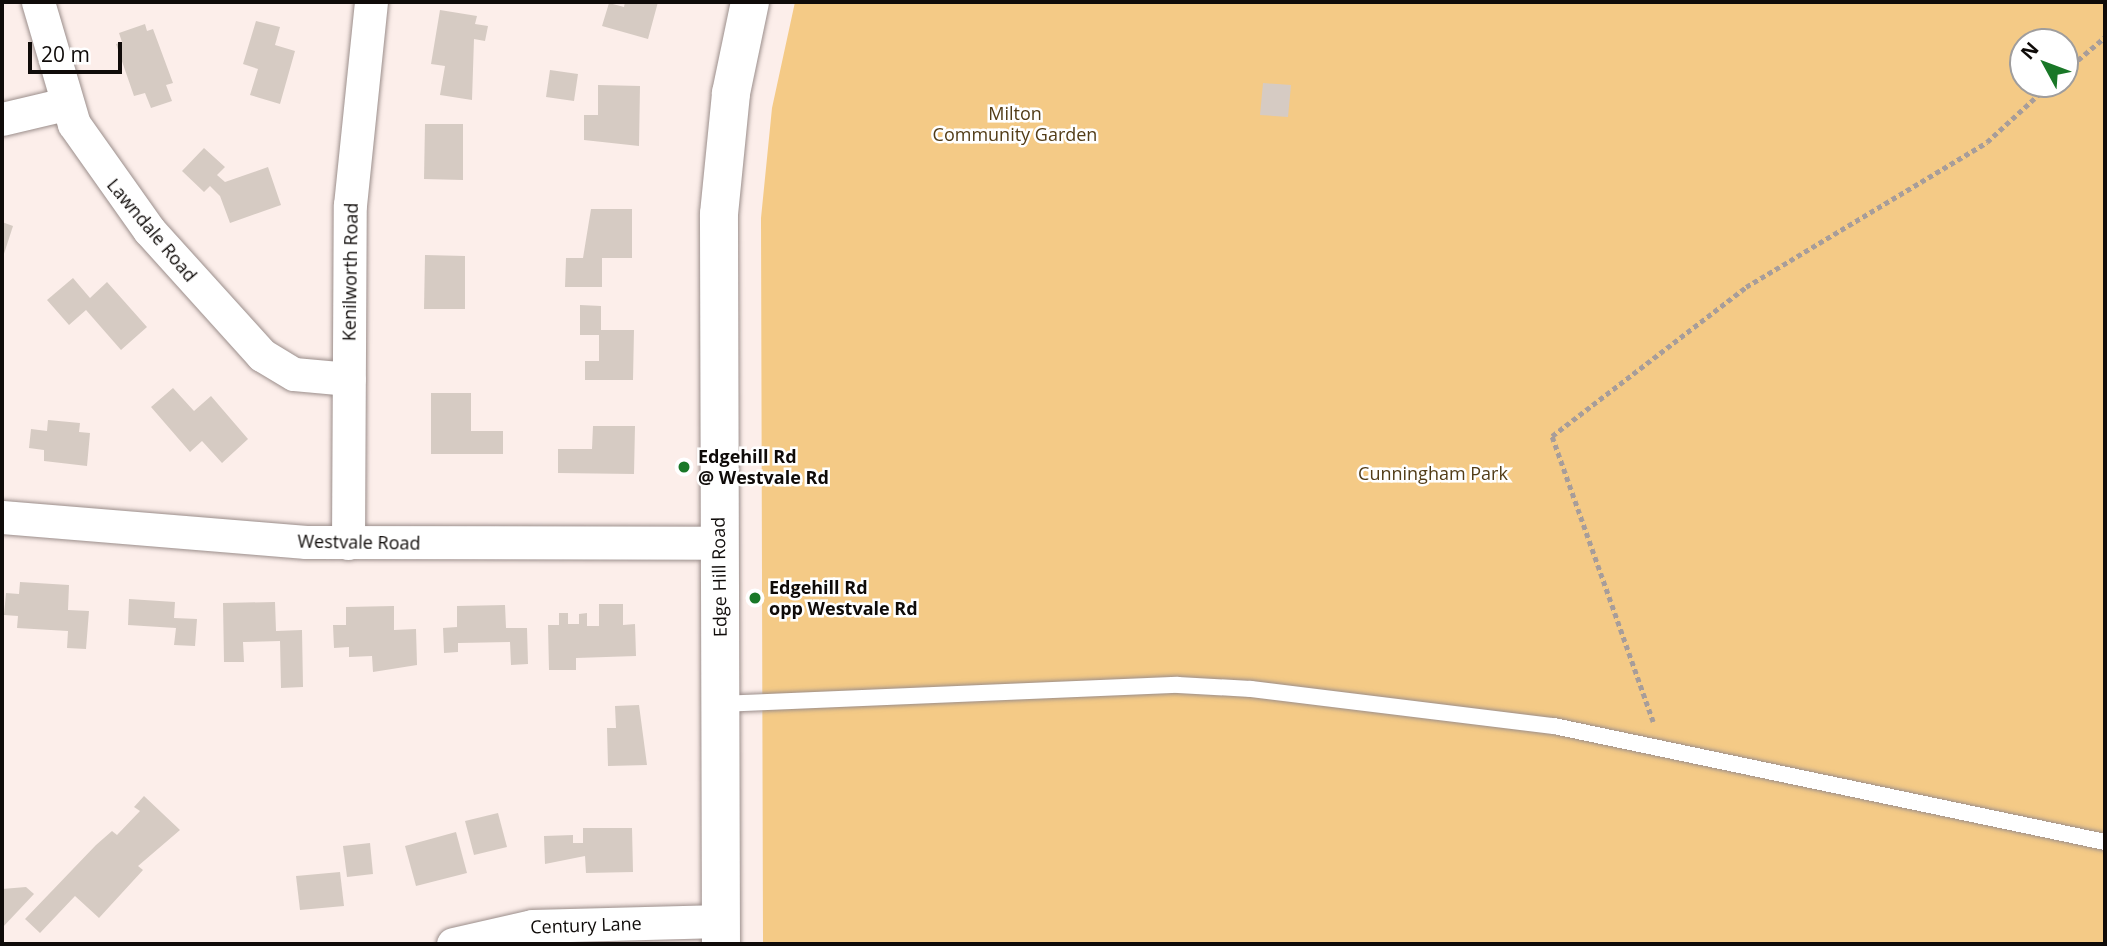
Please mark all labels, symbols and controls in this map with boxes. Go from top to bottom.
scale bar [32,28,126,72]
north arrow [2009,28,2079,98]
text: N [2015,36,2045,65]
text: 20 m [41,40,90,68]
park label: Milton Community Garden [933,103,1097,146]
street label: Lawndale Road [103,174,201,286]
street label: Kenilworth Road [338,203,362,341]
place label: Edgehill Rd @ Westvale Rd [698,446,829,489]
marker: Edgehill Rd @ Westvale Rd [676,459,692,475]
park label: Cunningham Park [1358,462,1508,484]
street label: Edge Hill Road [707,517,731,637]
street label: Westvale Road [297,530,421,554]
place label: Edgehill Rd opp Westvale Rd [769,577,918,620]
marker: Edgehill Rd opp Westvale Rd [747,590,763,606]
street label: Century Lane [530,912,642,938]

